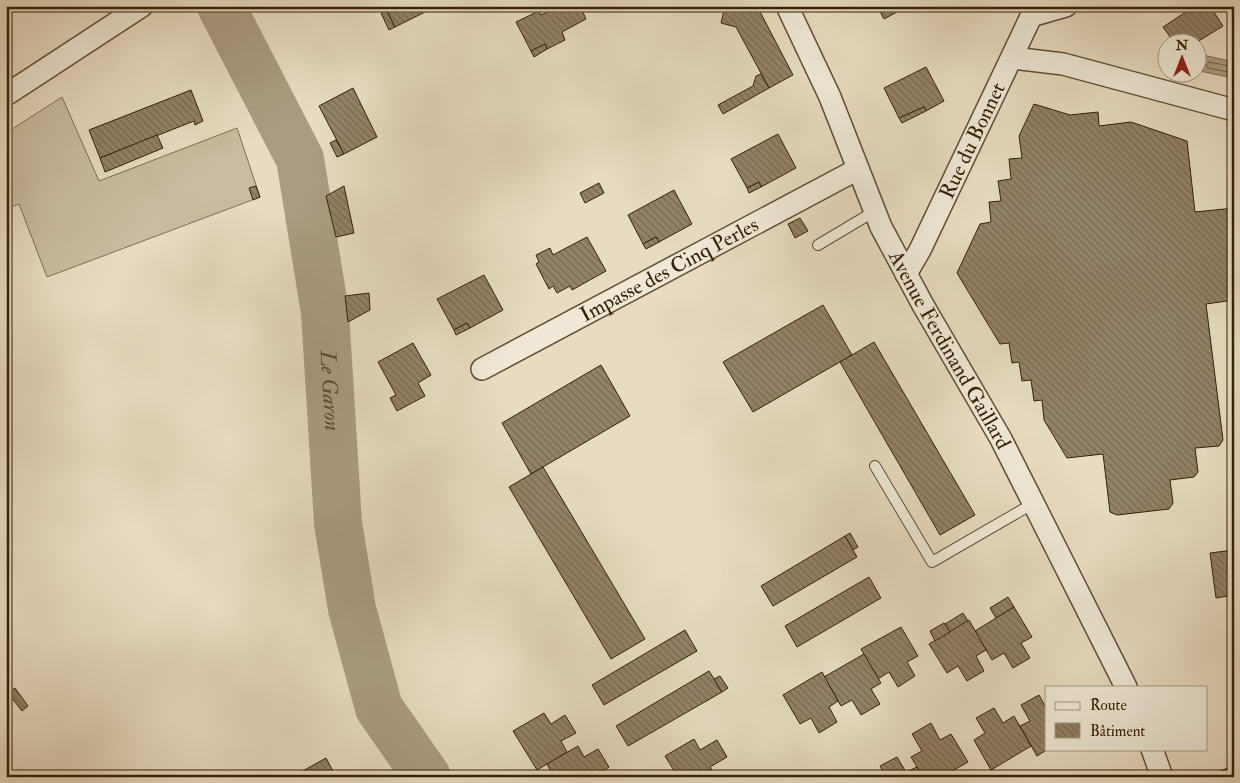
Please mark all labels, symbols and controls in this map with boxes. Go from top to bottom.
north arrow [1158,32,1208,82]
text: N [1175,37,1189,54]
street label: Rue du Bonnet [933,78,1011,203]
street label: Impasse des Cinq Perles [575,211,763,328]
street label: Avenue Ferdinand Gaillard [882,245,1018,454]
water label: Le Garon [313,349,346,432]
legend [1045,686,1208,750]
text: Route [1090,696,1127,715]
text: Bâtiment [1090,722,1145,741]

